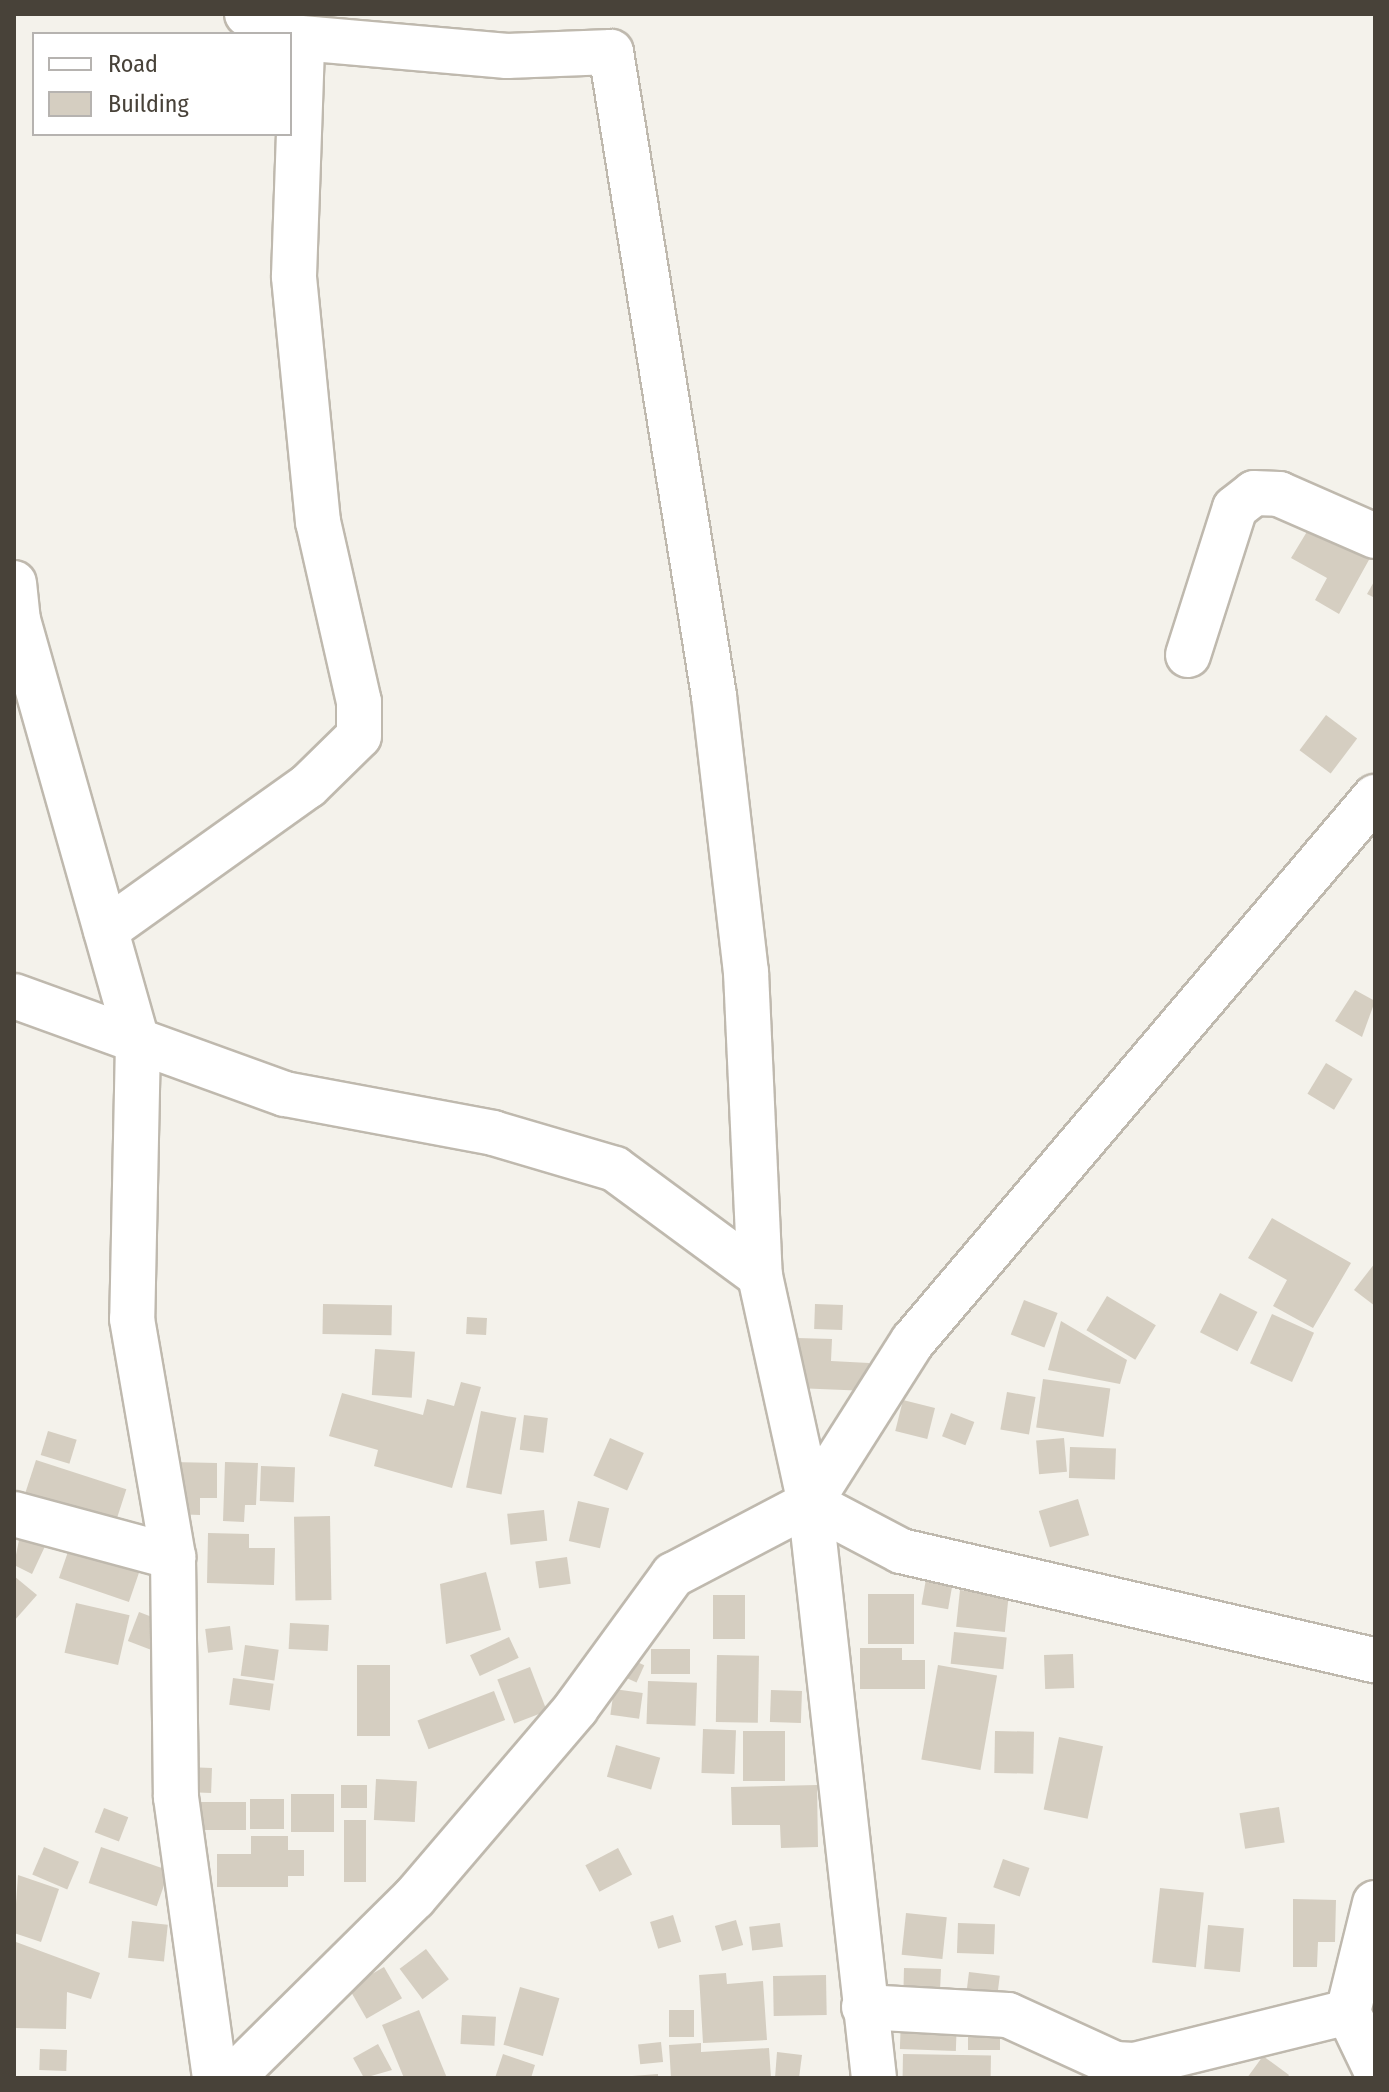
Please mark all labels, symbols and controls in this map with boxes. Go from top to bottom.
legend [32,32,292,136]
text: Road [108,50,158,78]
text: Building [108,90,189,118]

